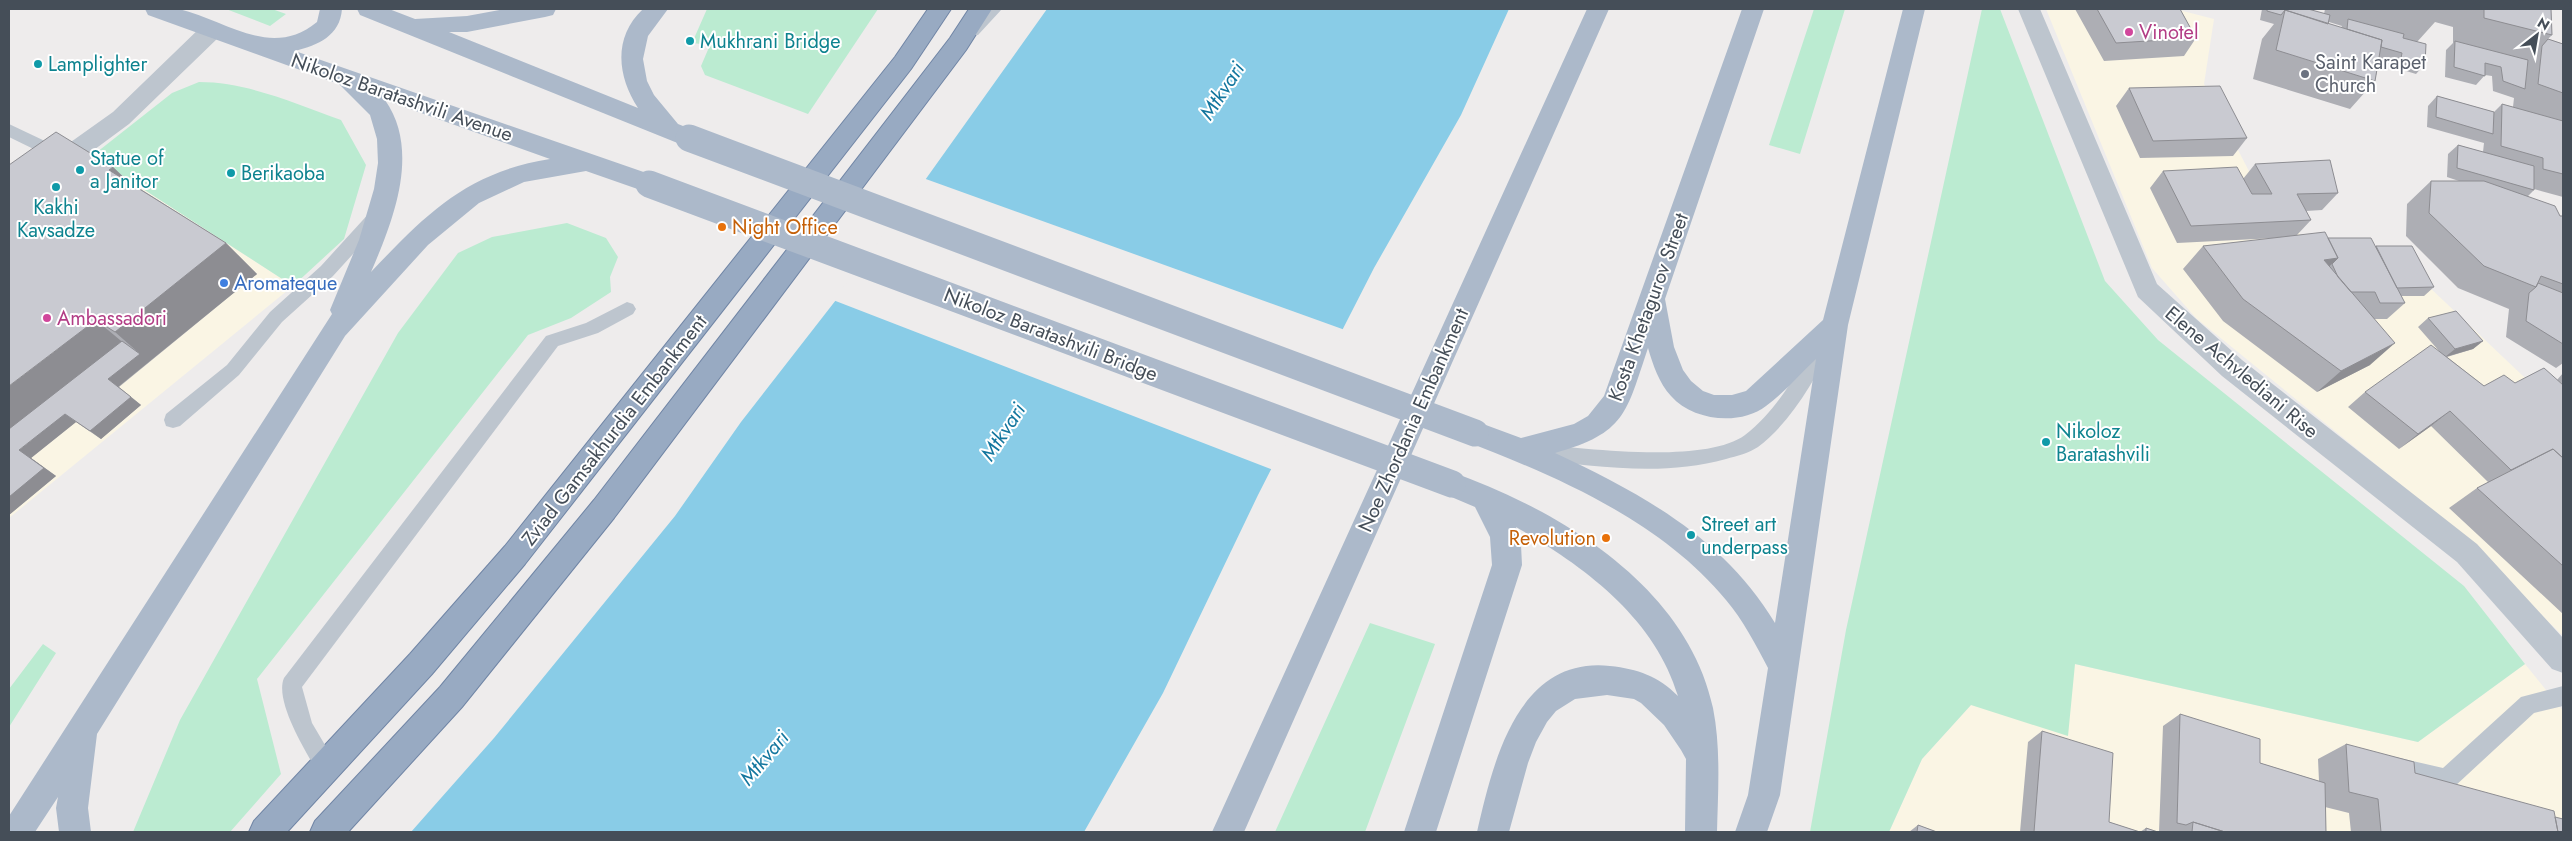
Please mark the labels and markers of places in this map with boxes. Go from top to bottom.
place label: Vinotel [2139,18,2199,47]
marker: Vinotel [2123,26,2135,38]
place label: Mukhrani Bridge [700,27,841,56]
marker: Mukhrani Bridge [684,35,696,47]
place label: Saint Karapet Church [2315,48,2426,100]
place label: Lamplighter [48,50,147,79]
marker: Lamplighter [32,58,44,70]
marker: Saint Karapet Church [2299,68,2311,80]
place label: Statue of a Janitor [90,144,165,196]
place label: Berikaoba [241,159,325,188]
marker: Statue of a Janitor [74,164,86,176]
marker: Berikaoba [225,167,237,179]
marker: Kakhi Kavsadze [50,181,62,193]
place label: Kakhi Kavsadze [17,193,95,245]
place label: Night Office [732,213,838,242]
marker: Night Office [716,221,728,233]
place label: Aromateque [234,269,337,298]
marker: Aromateque [218,277,230,289]
place label: Ambassadori [57,304,167,333]
marker: Ambassadori [41,312,53,324]
place label: Nikoloz Baratashvili [2056,417,2150,469]
marker: Nikoloz Baratashvili [2040,436,2052,448]
place label: Street art underpass [1701,510,1788,562]
place label: Revolution [1509,524,1596,553]
marker: Street art underpass [1685,529,1697,541]
marker: Revolution [1600,532,1612,544]

